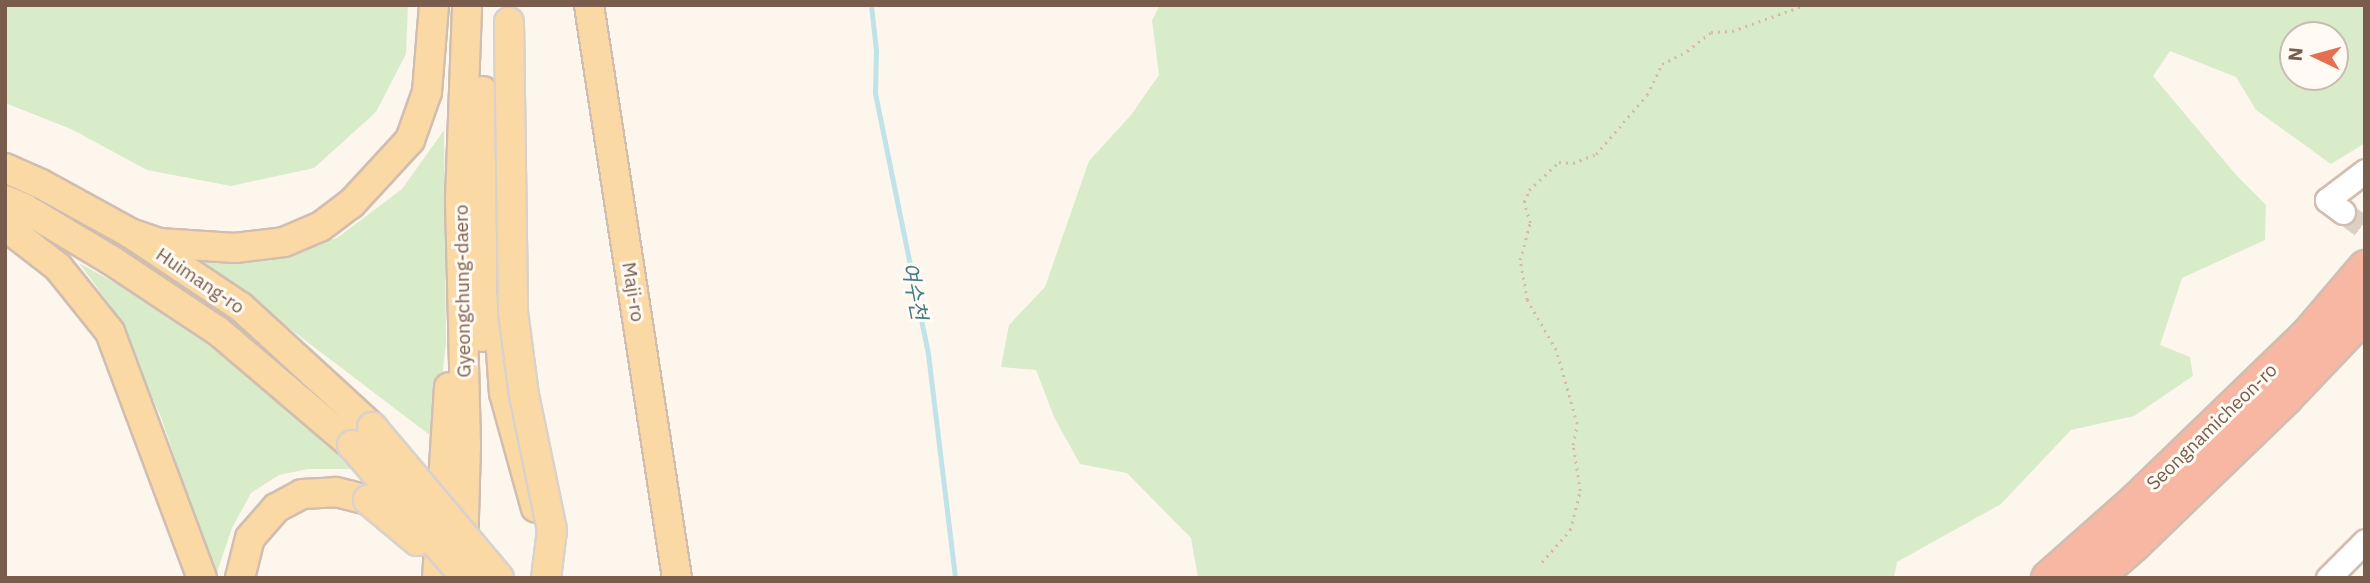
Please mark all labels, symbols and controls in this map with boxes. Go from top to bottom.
north arrow [2279,21,2349,91]
text: N [2283,46,2308,62]
street label: Gyeongchung-daero [450,204,476,378]
street label: Huimang-ro [151,243,249,319]
water label: 여수천 [897,260,933,322]
street label: Maji-ro [617,261,649,323]
street label: Seongnamicheon-ro [2142,359,2282,495]

